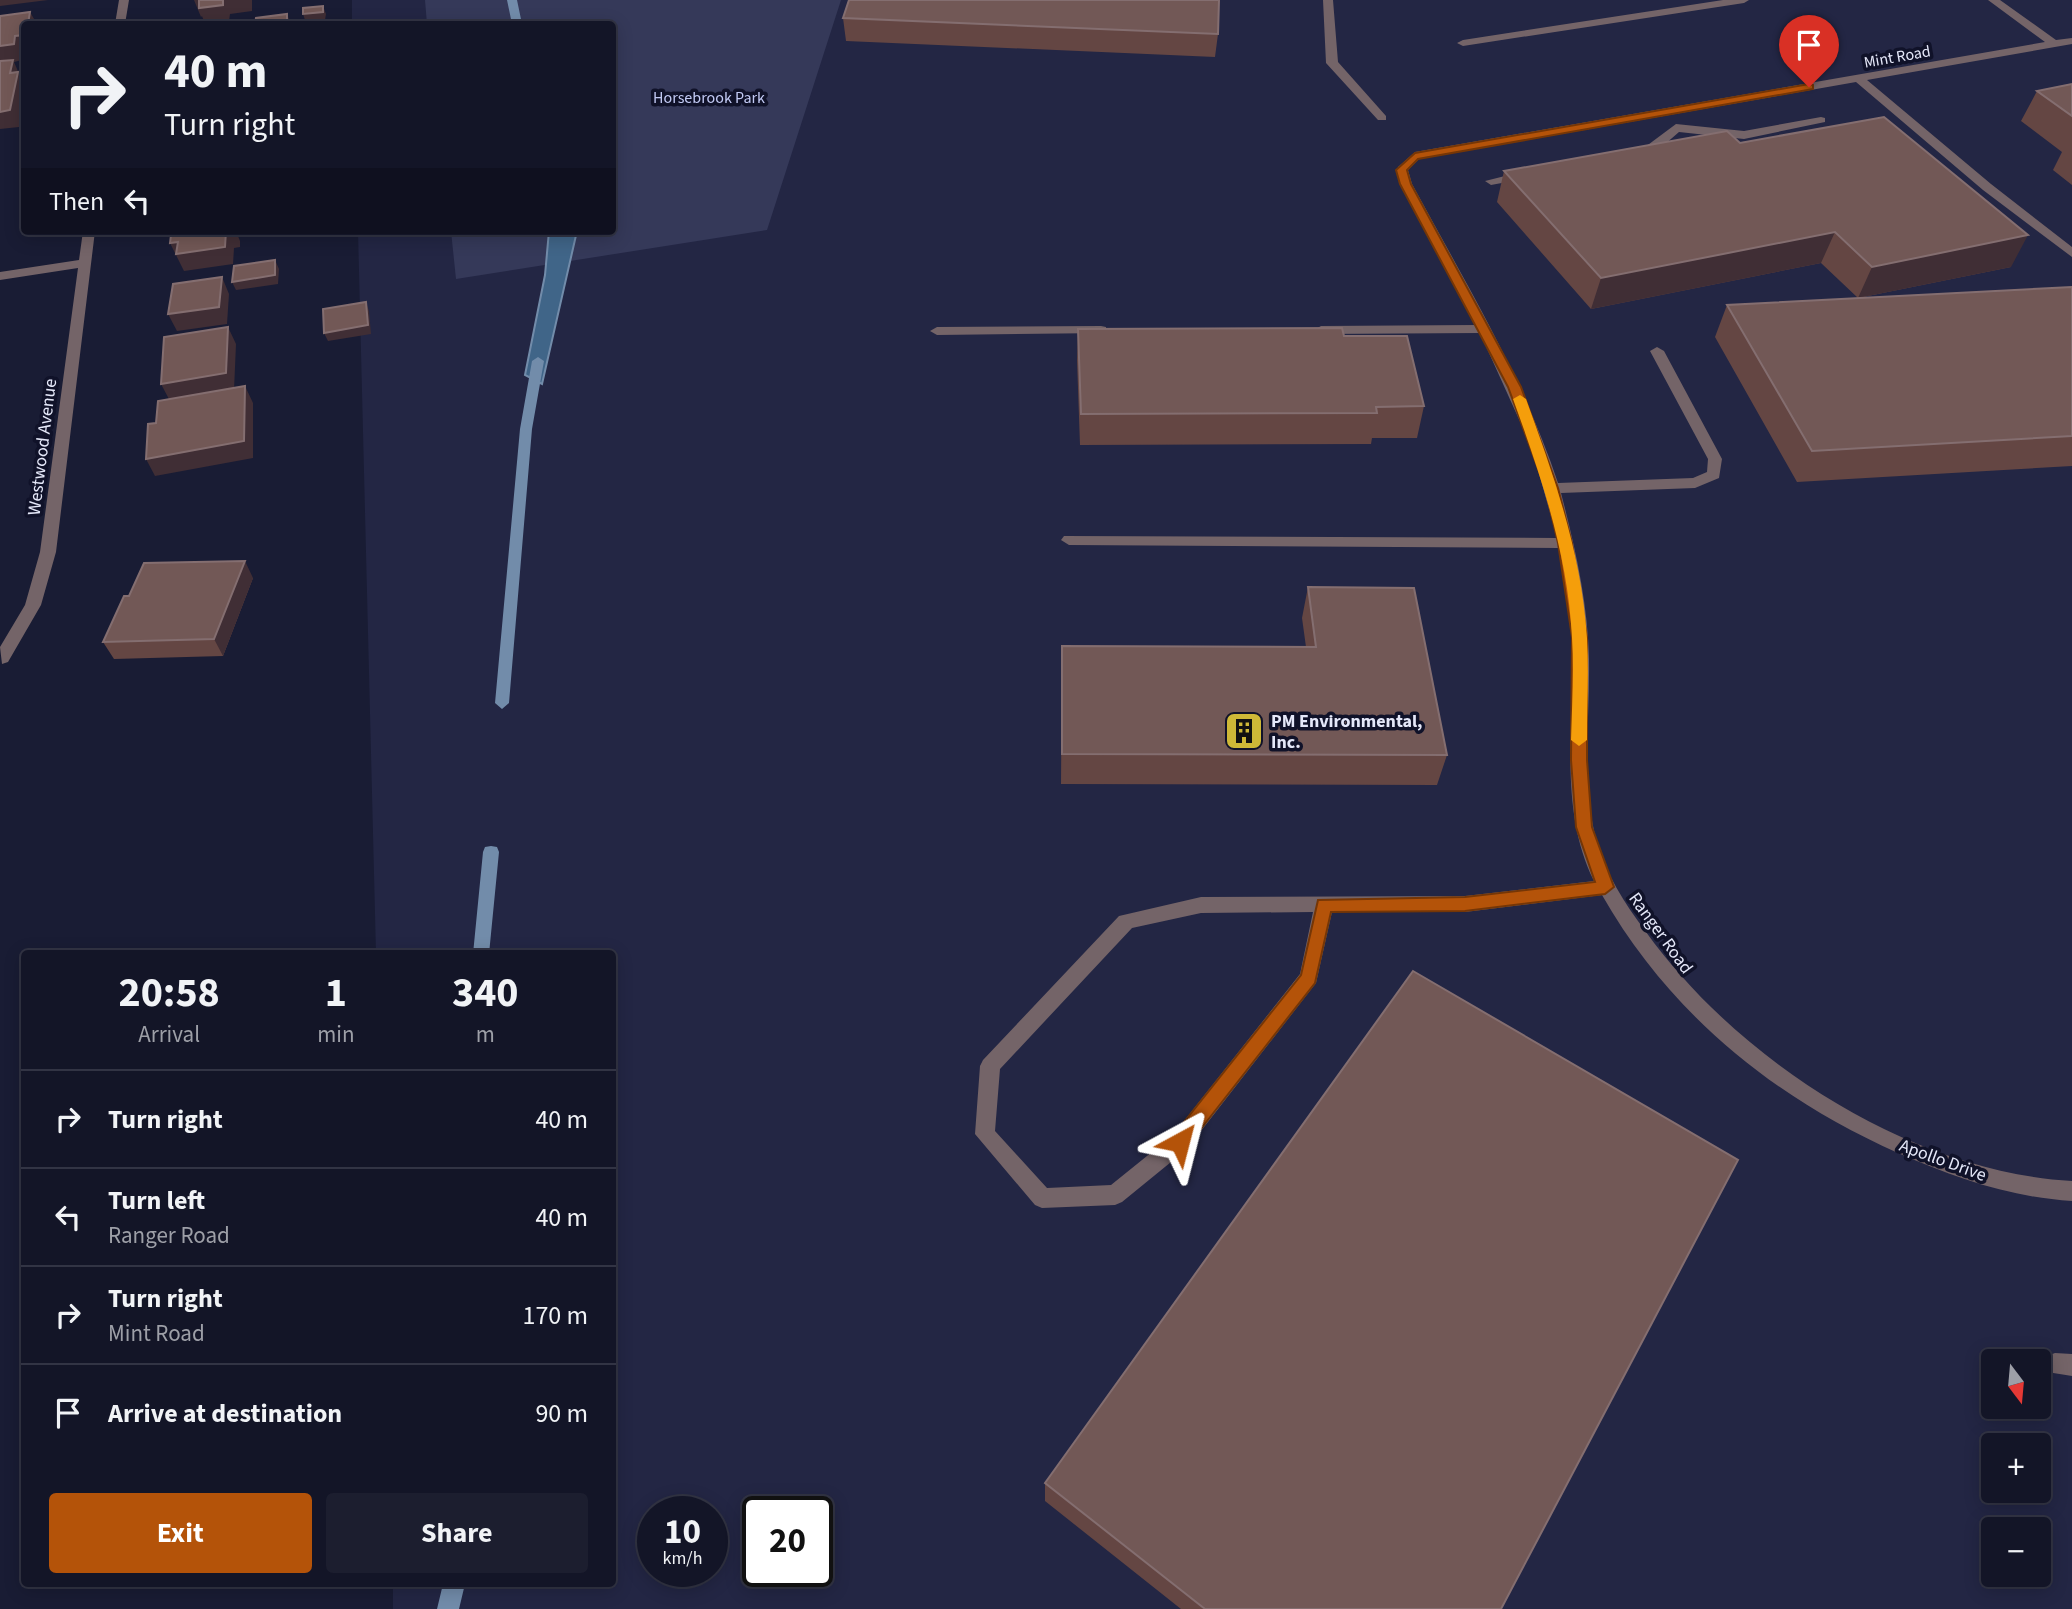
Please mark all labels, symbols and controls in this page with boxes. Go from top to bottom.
pin [1779,15,1839,87]
icon: arrive [1790,26,1828,64]
text: 40 m [164,37,268,107]
street label: Mint Road [1862,40,1932,74]
icon: right [49,49,140,140]
park label: Horsebrook Park [653,87,765,109]
text: Turn right [164,102,295,148]
icon: left [118,182,156,220]
text: Then [49,183,104,220]
street label: Westwood Avenue [22,377,63,517]
place label: PM Environmental, Inc. [1271,709,1422,755]
building icon: PM Environmental, Inc. [1223,710,1265,752]
street label: Ranger Road [1622,887,1699,979]
text: 20:58 [118,963,220,1023]
text: 1 [325,963,347,1023]
text: 340 [452,963,519,1023]
text: Arrival [138,1018,200,1051]
text: min [317,1018,355,1051]
text: m [476,1018,495,1051]
icon: right [49,1100,87,1138]
text: Turn right [108,1101,223,1138]
text: 40 m [535,1101,588,1138]
position arrow [1143,1105,1217,1179]
street label: Apollo Drive [1896,1133,1990,1188]
text: Turn left [108,1182,205,1219]
icon: left [49,1198,87,1236]
text: 40 m [535,1199,588,1236]
text: Ranger Road [108,1219,230,1252]
text: Turn right [108,1280,223,1317]
icon: right [49,1296,87,1334]
text: 170 m [522,1297,588,1334]
text: Mint Road [108,1317,205,1350]
north arrow [1981,1349,2051,1419]
map controls [1981,1349,2051,1587]
icon: arrive [49,1394,87,1432]
text: Arrive at destination [108,1395,342,1432]
text: 90 m [535,1395,588,1432]
button: + [1981,1433,2051,1503]
button: Exit [49,1493,312,1573]
button: Share [326,1493,588,1573]
speed limit sign: 20 [742,1496,833,1587]
text: 10 [664,1507,701,1557]
button: − [1981,1517,2051,1587]
text: km/h [663,1546,702,1571]

